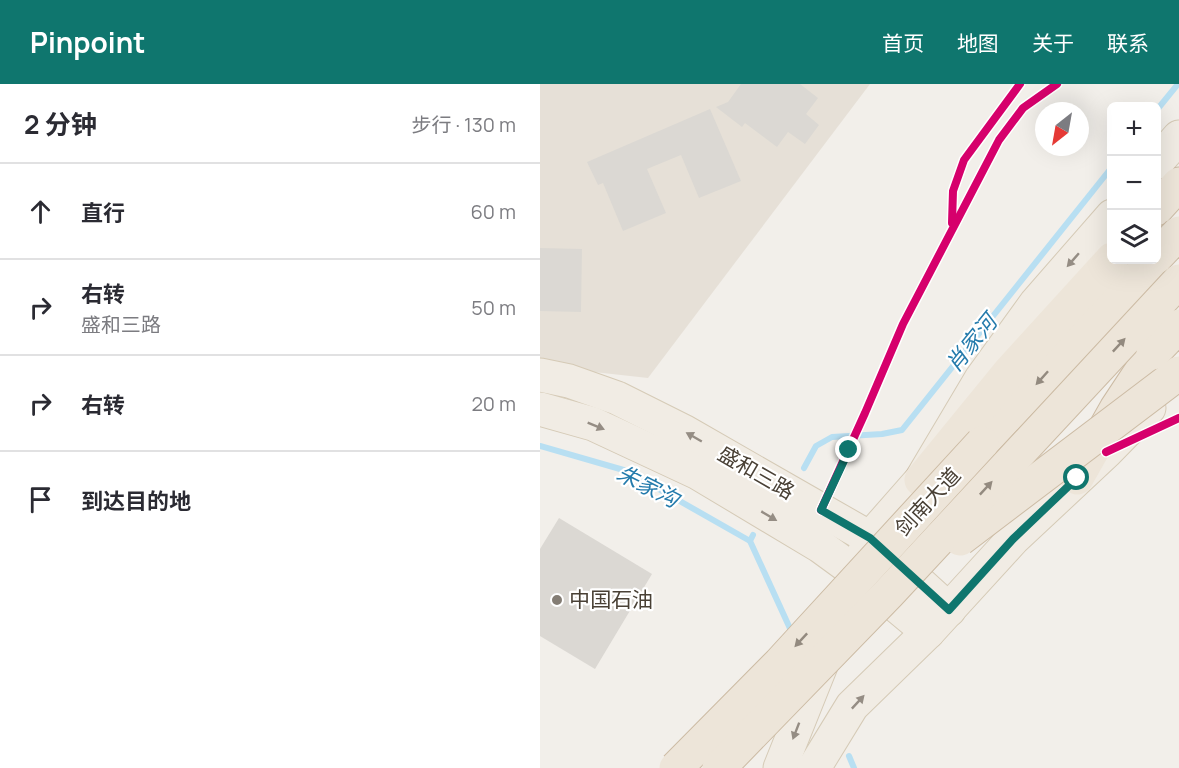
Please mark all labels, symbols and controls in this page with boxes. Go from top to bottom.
text: Pinpoint [30,23,145,61]
text: 首页 [882,29,924,57]
text: 地图 [957,29,999,57]
text: 关于 [1032,29,1074,57]
text: 联系 [1107,29,1149,57]
north arrow [1035,102,1089,156]
map controls [1107,102,1161,264]
button: + [1107,102,1161,156]
text: 2 分钟 [24,106,97,142]
text: 步行 · 130 m [411,111,516,138]
button: − [1107,156,1161,210]
icon: ahead [24,195,57,228]
text: 直行 [81,198,125,228]
text: 60 m [470,198,516,225]
button: layers [1107,210,1161,264]
one-way arrow [1067,252,1080,268]
text: 右转 [81,279,125,309]
icon: right [24,291,57,324]
text: 50 m [471,294,516,321]
water label: 肖家河 [939,305,1006,378]
text: 盛和三路 [81,311,161,338]
one-way arrow [1112,338,1126,353]
one-way arrow [1035,371,1049,386]
icon: right [24,387,57,420]
text: 右转 [81,390,125,420]
text: 20 m [471,390,516,417]
one-way arrow [587,422,605,431]
one-way arrow [685,432,702,442]
route end [835,436,861,462]
street label: 盛和三路 [713,439,800,505]
water label: 朱家沟 [612,458,686,515]
street label: 剑南大道 [888,461,966,542]
route start [1063,464,1089,490]
one-way arrow [979,481,992,496]
icon: arrive [24,483,57,516]
text: 到达目的地 [81,486,191,516]
one-way arrow [761,510,777,521]
place label: 中国石油 [569,585,653,613]
marker: 中国石油 [550,593,564,607]
one-way arrow [794,633,808,647]
one-way arrow [851,694,865,709]
one-way arrow [790,722,800,740]

